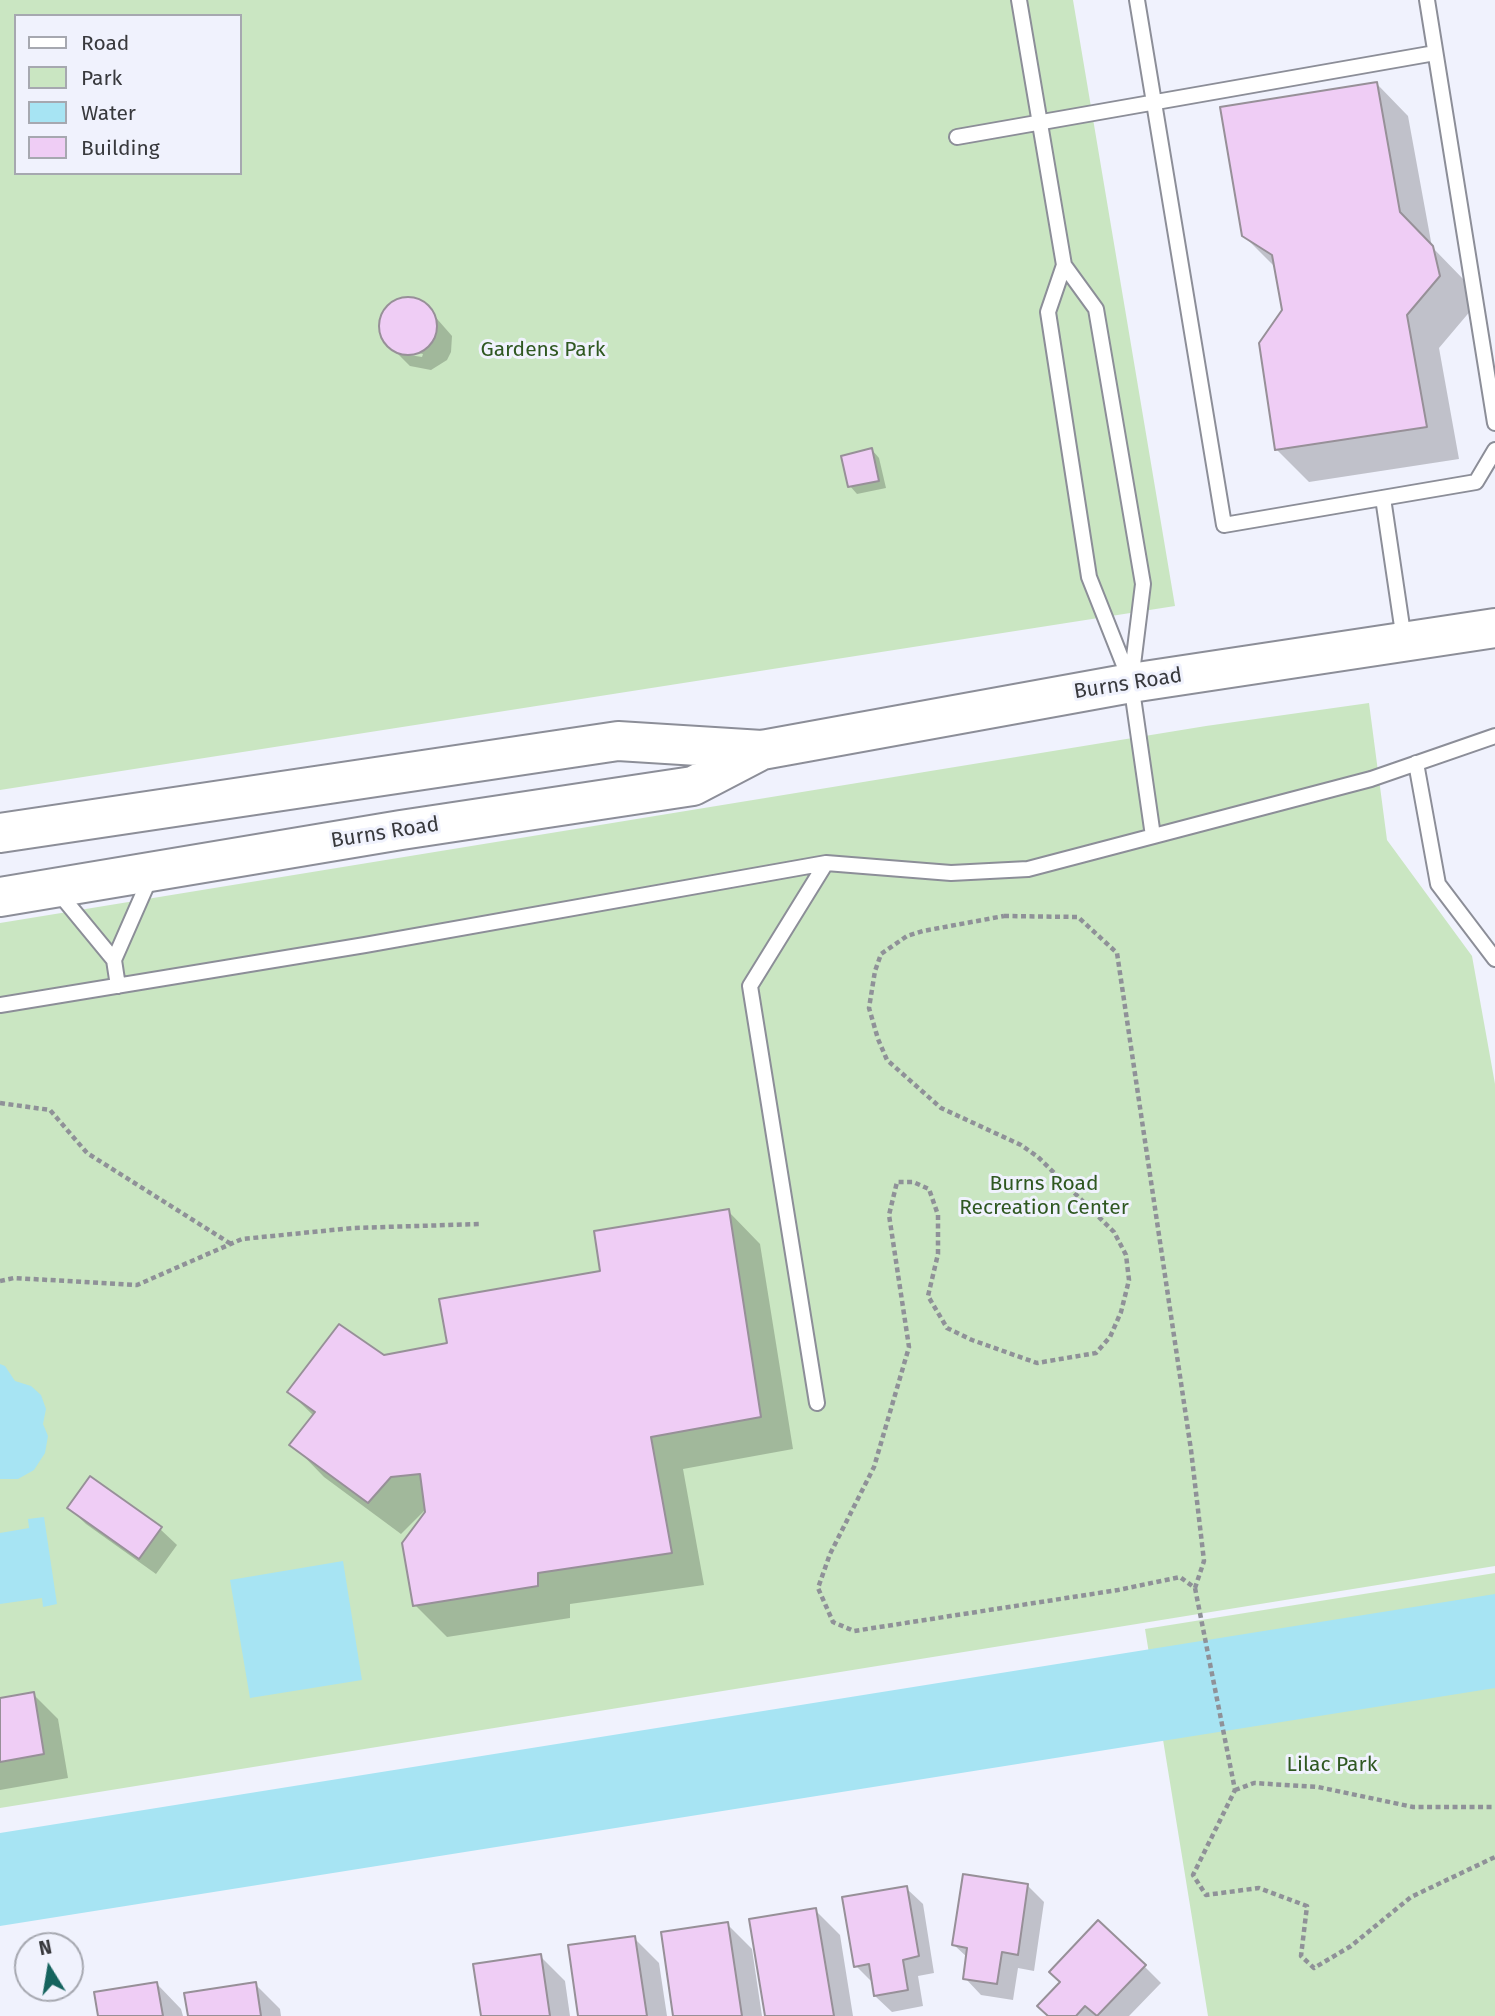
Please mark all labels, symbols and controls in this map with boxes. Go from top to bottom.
legend [14,14,242,175]
text: Road [81,30,129,56]
text: Park [81,65,122,91]
text: Water [81,100,136,126]
text: Building [81,135,160,161]
park label: Gardens Park [480,337,606,363]
street label: Burns Road [1072,663,1184,705]
street label: Burns Road [329,812,441,854]
park label: Burns Road Recreation Center [959,1171,1129,1221]
park label: Lilac Park [1287,1752,1377,1778]
north arrow [14,1932,84,2002]
text: N [37,1935,54,1960]

